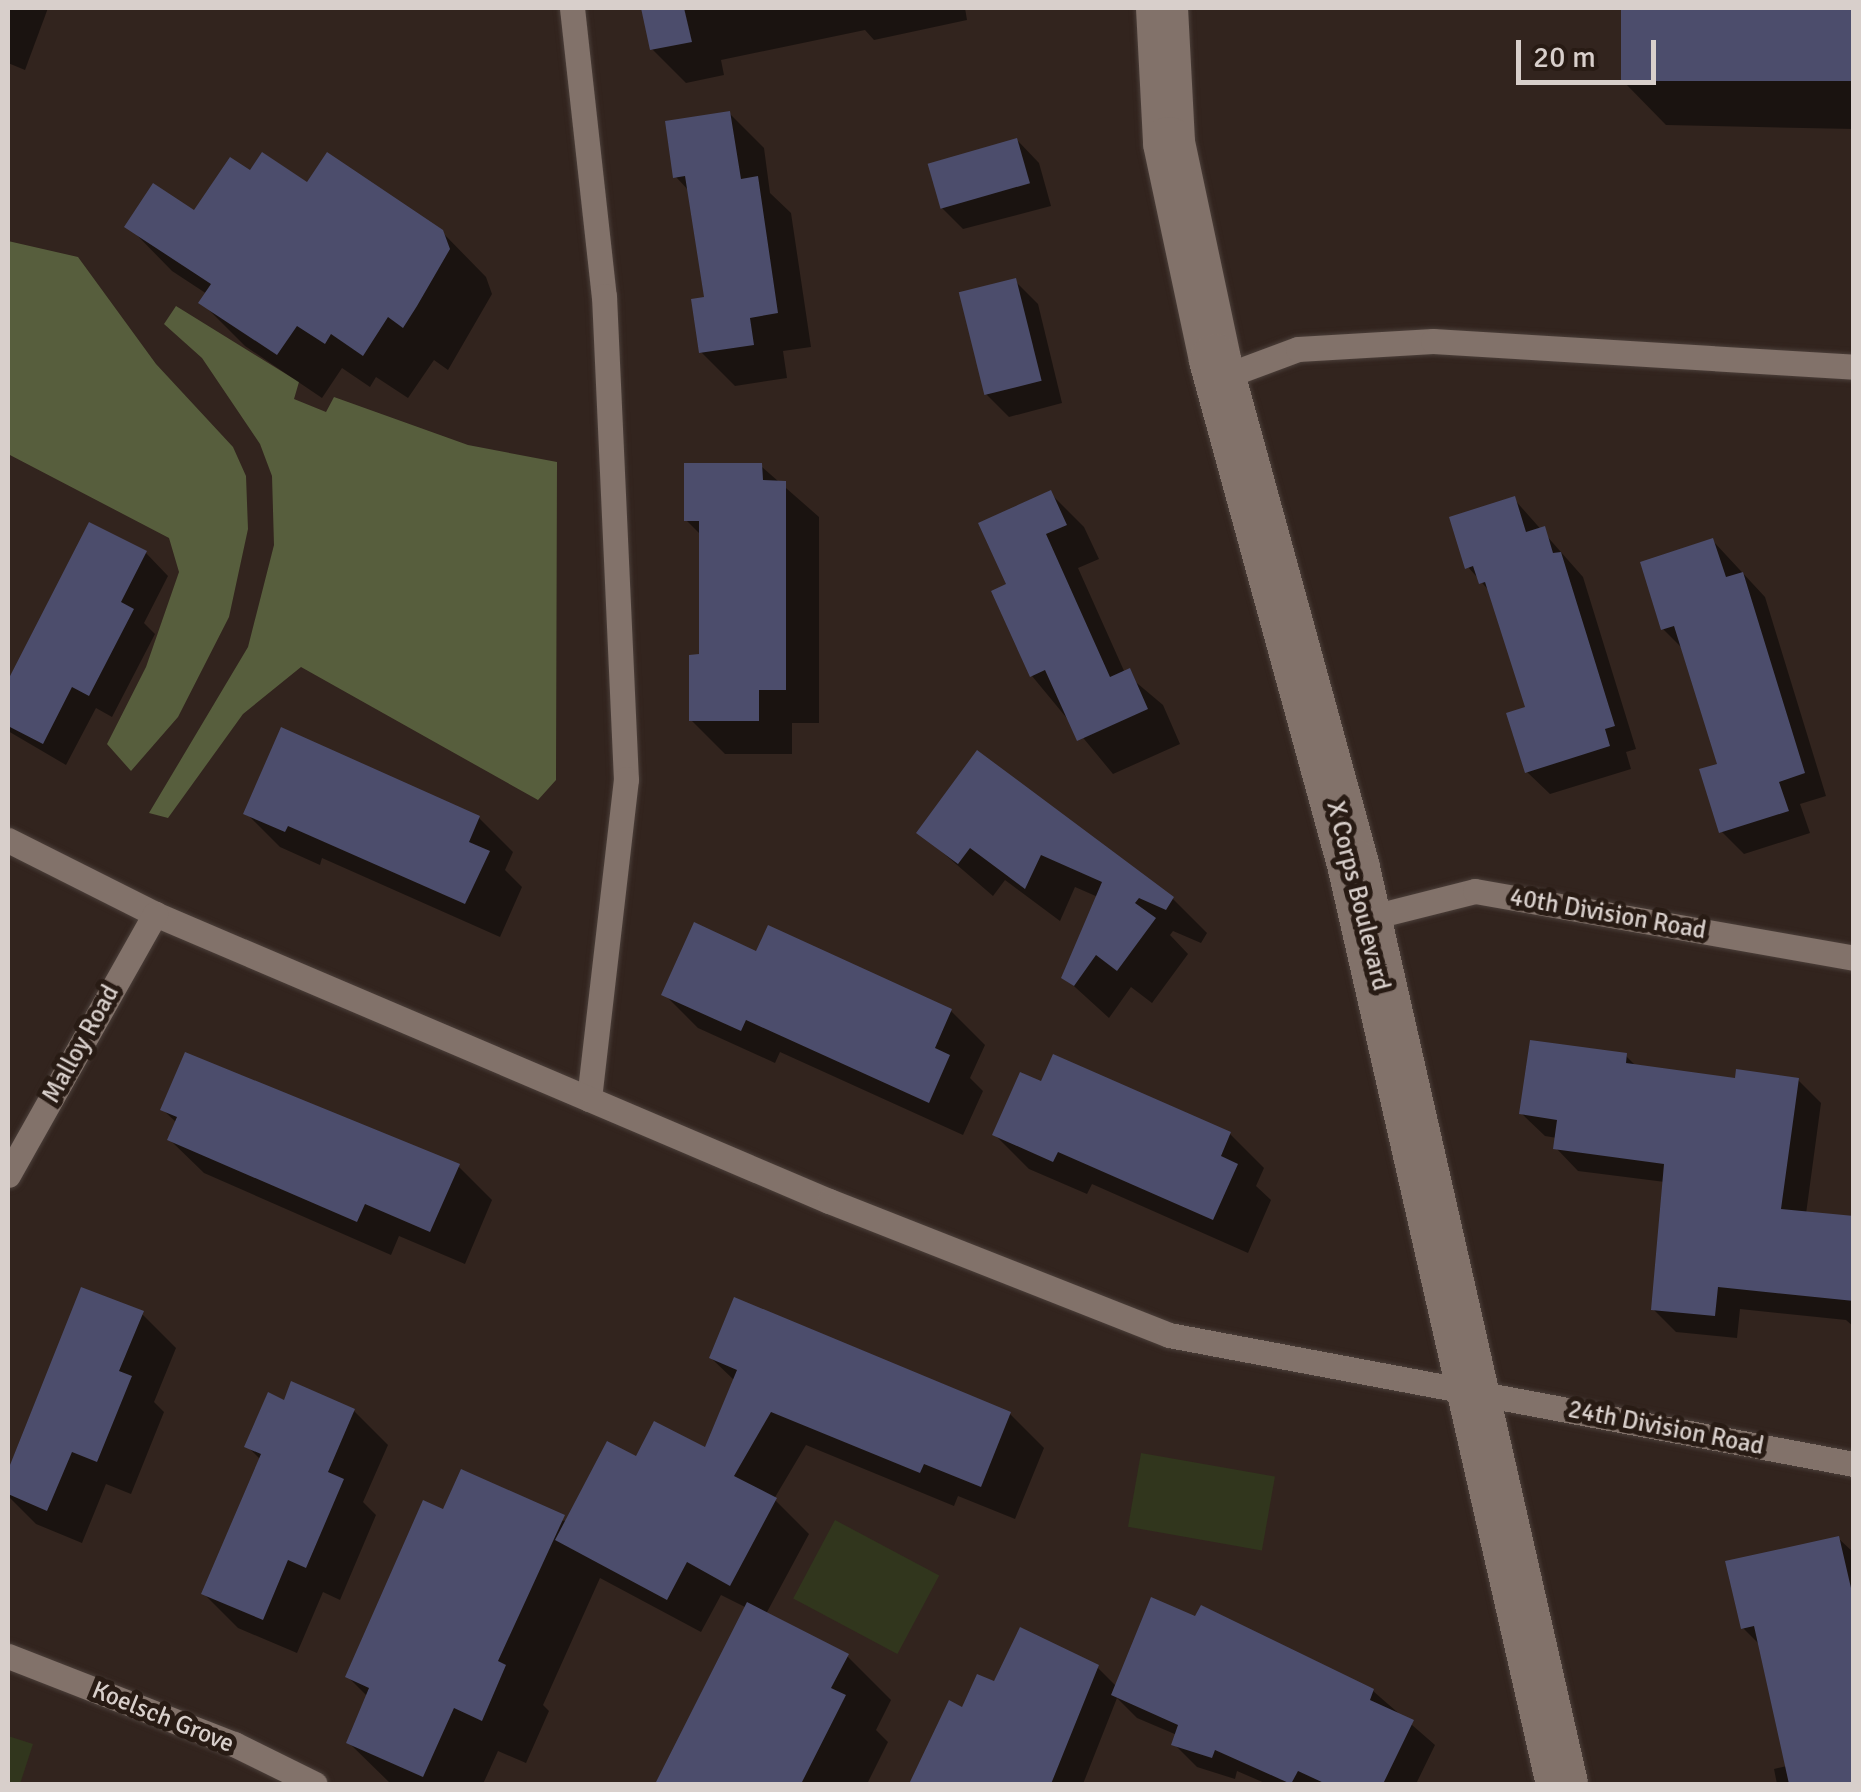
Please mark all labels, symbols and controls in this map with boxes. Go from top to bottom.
scale bar [1521,20,1661,82]
text: 20 m [1533,39,1596,76]
street label: X Corps Boulevard [1320,798,1396,994]
street label: 40th Division Road [1507,882,1709,946]
street label: Malloy Road [36,980,126,1108]
street label: 24th Division Road [1566,1394,1766,1462]
street label: Koelsch Grove [88,1675,238,1759]

